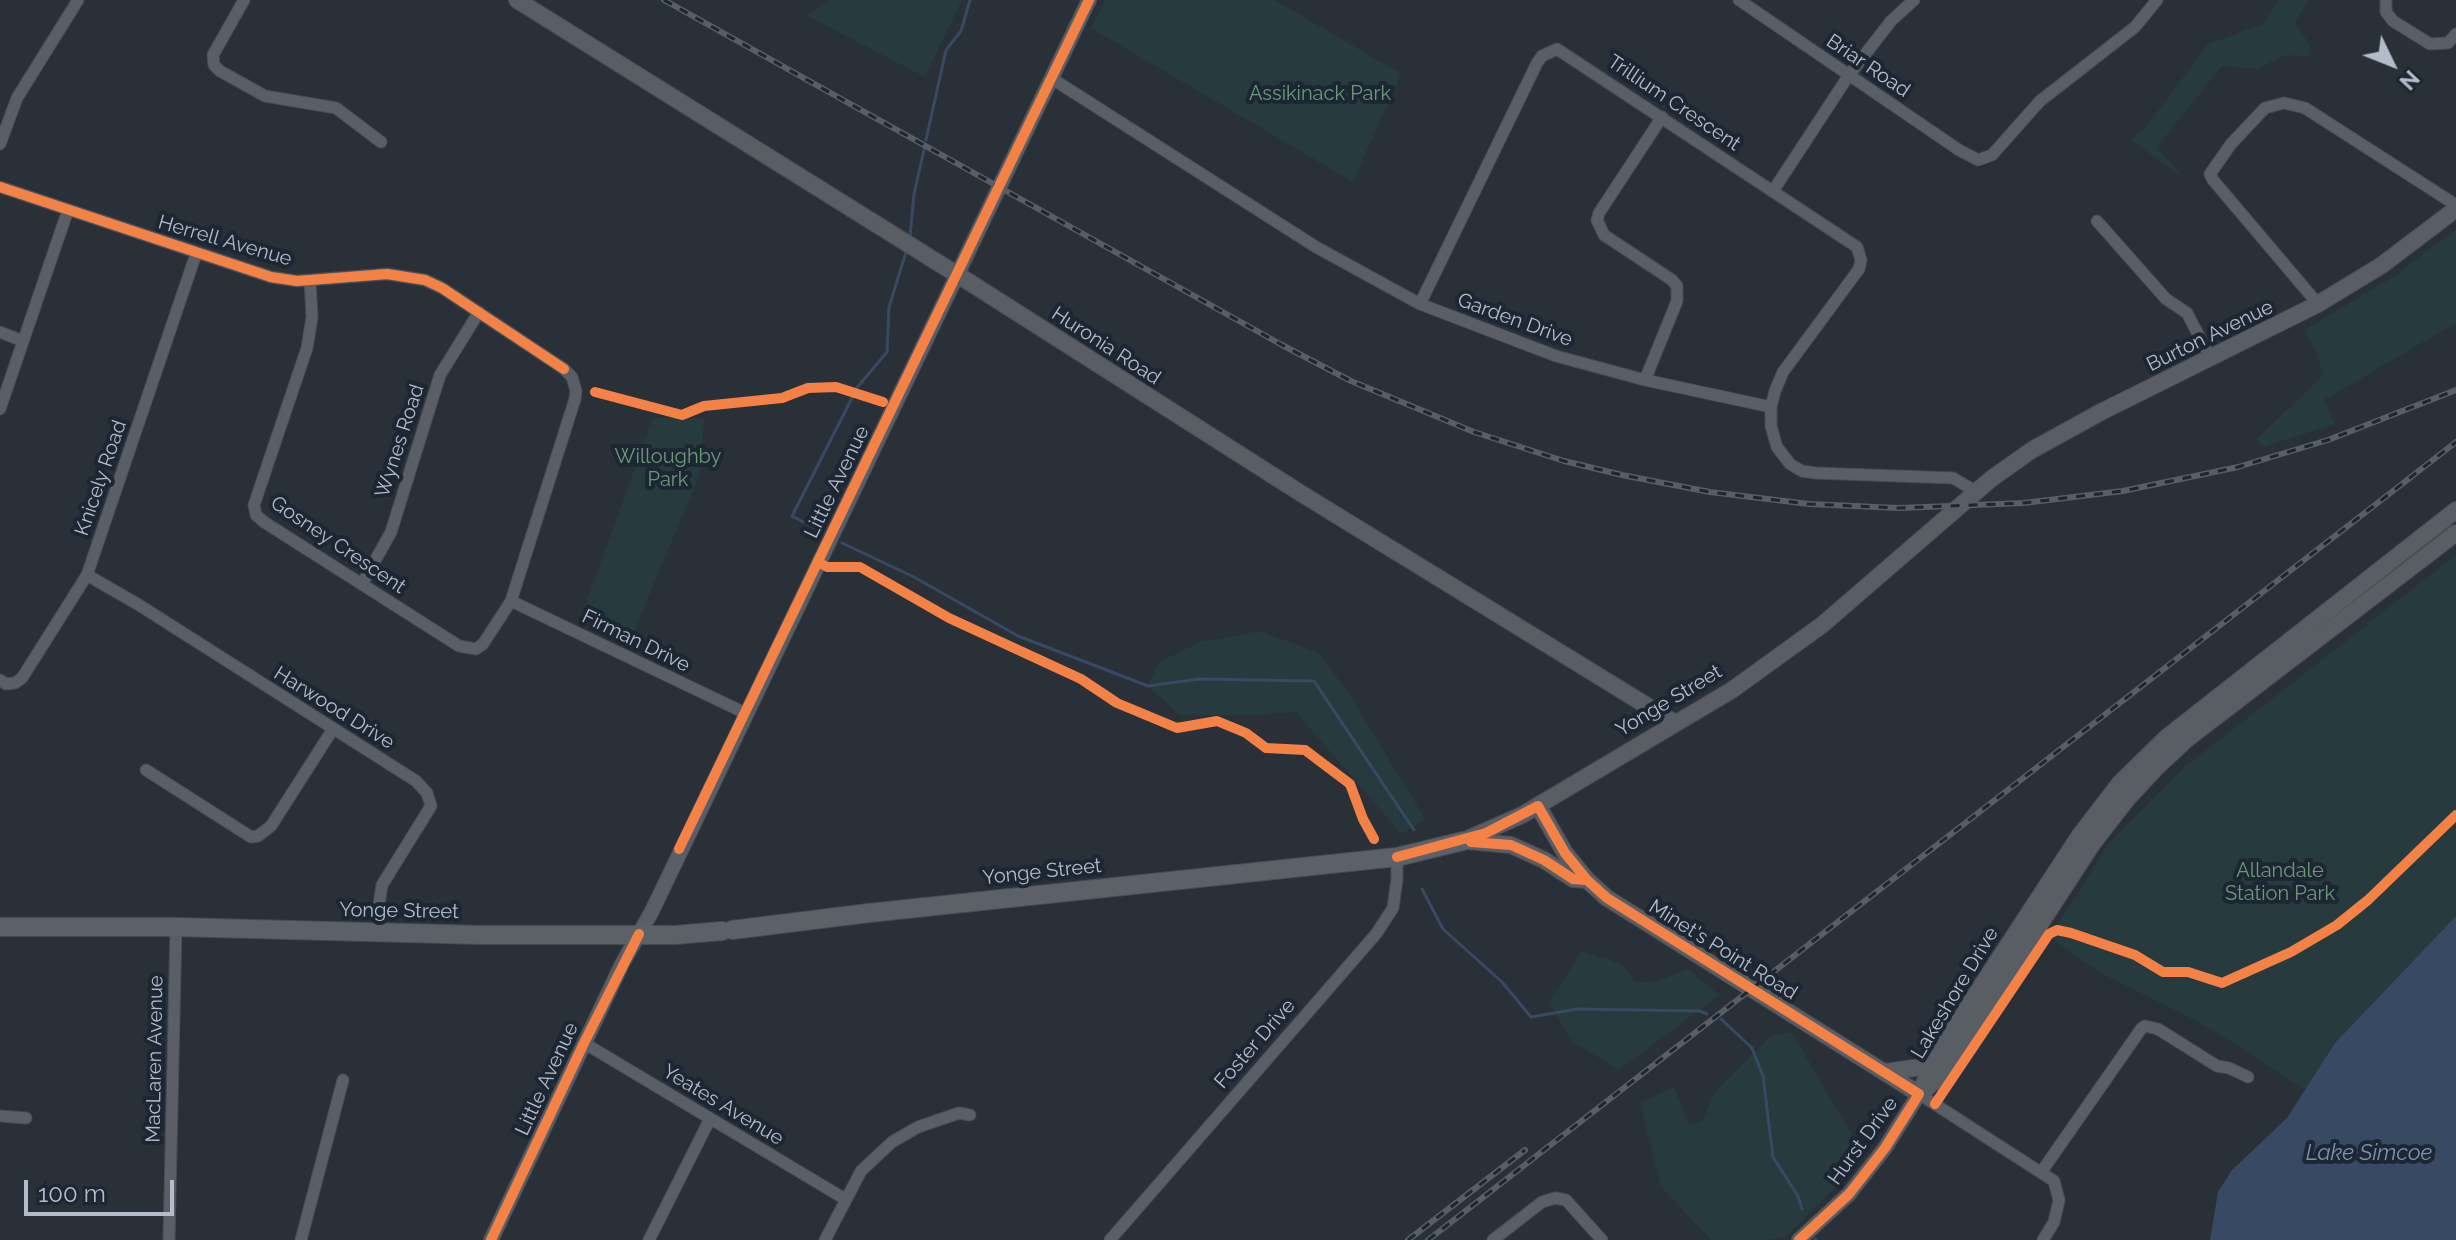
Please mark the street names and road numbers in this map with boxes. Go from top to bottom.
street label: Briar Road [1822,29,1914,103]
street label: Trillium Crescent [1603,50,1745,156]
street label: Herrell Avenue [155,210,295,272]
street label: Garden Drive [1454,288,1576,352]
street label: Burton Avenue [2143,295,2277,377]
street label: Huronia Road [1047,302,1165,390]
street label: Wynes Road [370,381,430,501]
street label: Knicely Road [70,417,132,539]
street label: Little Avenue [800,422,874,542]
street label: Gosney Crescent [266,491,410,599]
street label: Firman Drive [578,605,694,677]
street label: Yonge Street [1612,660,1726,742]
street label: Harwood Drive [269,661,399,755]
street label: Yonge Street [981,854,1103,890]
street label: Minet's Point Road [1644,895,1802,1005]
street label: Yonge Street [339,898,459,924]
street label: Lakeshore Drive [1906,923,2004,1063]
street label: MacLaren Avenue [142,975,168,1143]
street label: Foster Drive [1210,994,1300,1094]
street label: Little Avenue [510,1019,584,1139]
street label: Yeates Avenue [658,1059,788,1151]
street label: Hurst Drive [1823,1092,1903,1190]

